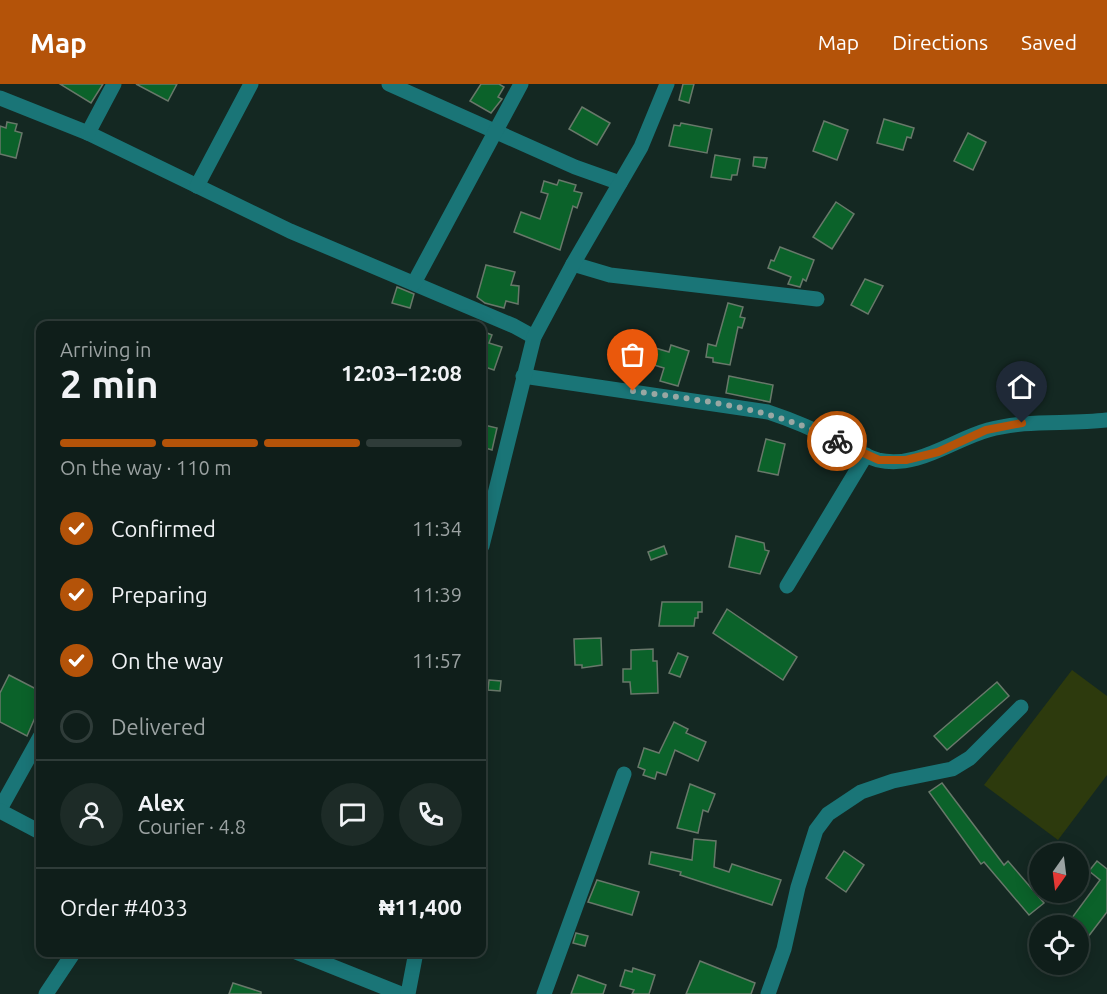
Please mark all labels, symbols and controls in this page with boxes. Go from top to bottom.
text: Map [30,27,87,58]
text: Map [818,30,859,54]
text: Directions [892,30,988,54]
text: Saved [1021,30,1077,54]
pin [607,329,658,391]
text: Arriving in [60,338,151,361]
icon: bag [616,338,649,371]
text: 12:03–12:08 [341,360,462,385]
pin [996,361,1047,423]
text: 2 min [60,362,159,405]
icon: home [1005,370,1038,403]
courier [807,411,867,471]
icon: bike [821,425,854,458]
text: On the way · 110 m [60,456,232,479]
icon: check [60,512,93,545]
text: Confirmed [111,516,216,541]
text: 11:34 [412,517,462,540]
icon: check [60,578,93,611]
text: Preparing [111,582,208,607]
text: 11:39 [412,583,462,606]
icon: check [60,644,93,677]
text: On the way [111,648,223,673]
text: 11:57 [412,649,462,672]
text: Delivered [111,714,206,739]
button: person [60,783,123,846]
button: chat [321,783,384,846]
button: phone [399,783,462,846]
text: Alex [138,790,185,815]
text: Courier · 4.8 [138,815,246,838]
north arrow [1029,843,1089,903]
map controls [1029,843,1089,975]
text: ₦11,400 [379,894,462,919]
text: Order #4033 [60,895,188,920]
button: locate [1029,915,1089,975]

